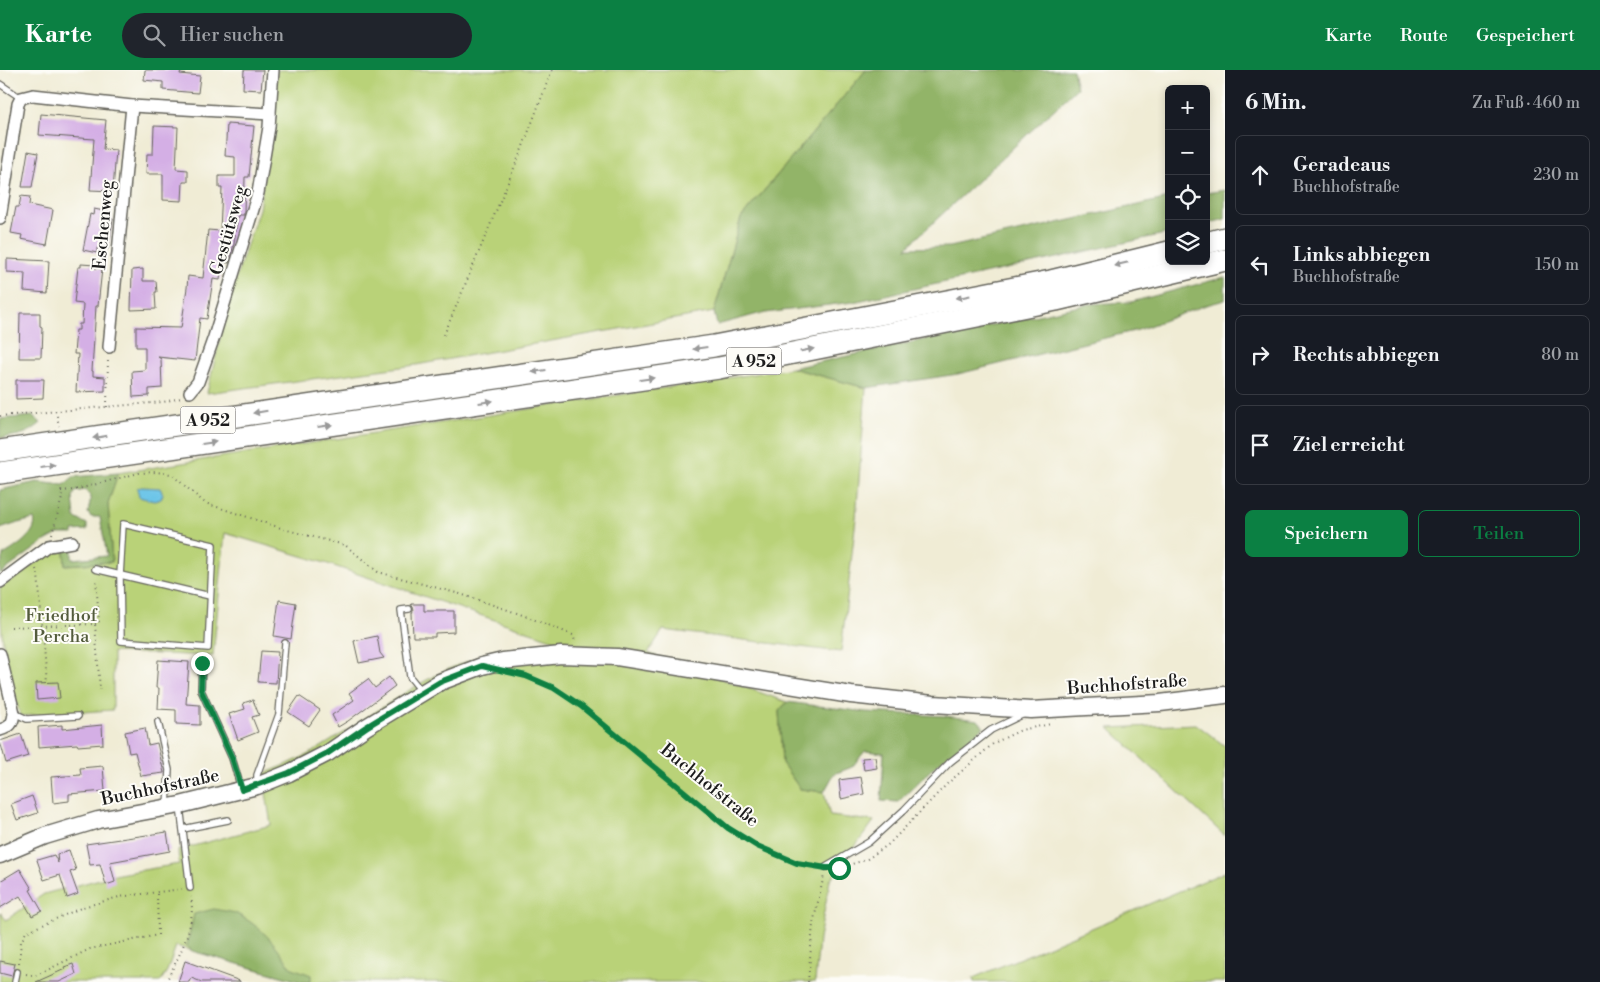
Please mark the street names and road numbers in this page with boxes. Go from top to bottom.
street label: Eschenweg [88,178,119,271]
street label: Gestütsweg [205,182,252,278]
road number: A 952 [726,348,782,374]
road number: A 952 [180,406,236,434]
street label: Buchhofstraße [1065,669,1188,700]
street label: Buchhofstraße [655,738,764,832]
street label: Buchhofstraße [98,764,221,811]

